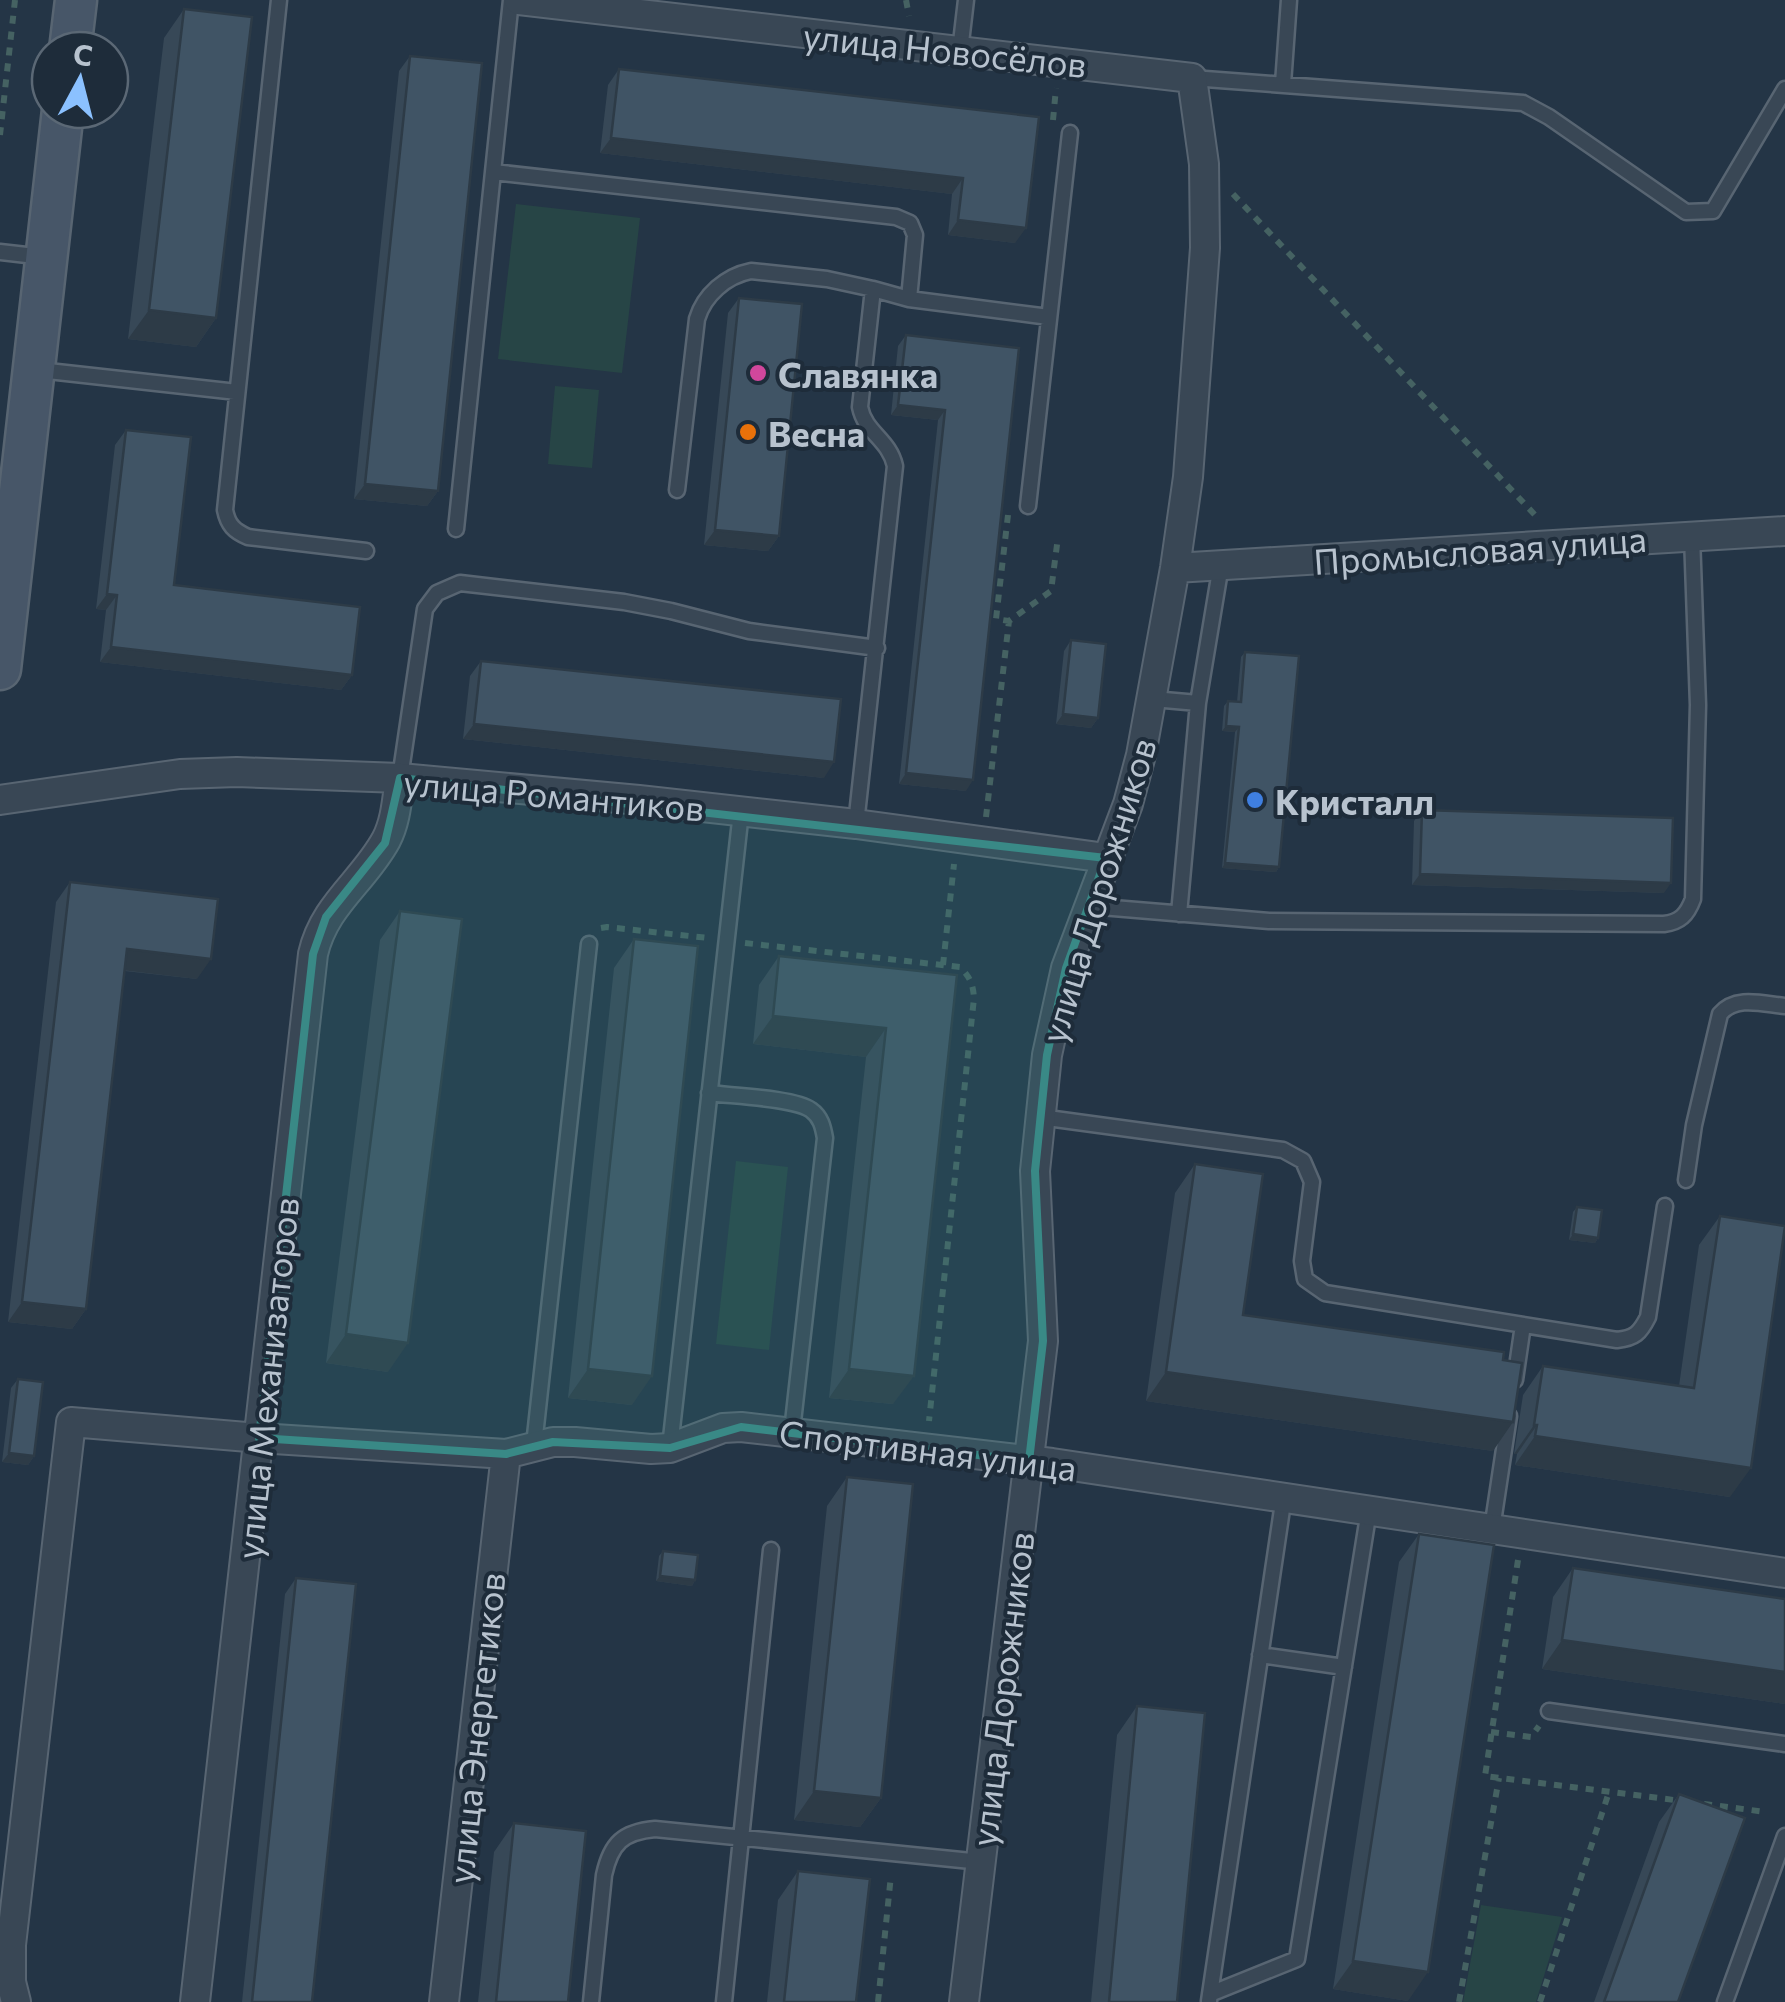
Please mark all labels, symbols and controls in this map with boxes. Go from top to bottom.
street label: улица Новосёлов [801,13,1089,85]
north arrow [30,30,130,130]
text: С [72,36,95,72]
place label: Славянка [778,352,938,395]
marker: Славянка [747,362,769,384]
place label: Весна [768,411,865,454]
marker: Весна [737,421,759,443]
street label: Промысловая улица [1312,516,1648,582]
street label: улица Дорожников [1030,732,1164,1048]
street label: улица Романтиков [402,759,706,829]
place label: Кристалл [1275,779,1434,822]
marker: Кристалл [1244,789,1266,811]
street label: улица Механизаторов [226,1195,306,1561]
street label: Спортивная улица [777,1409,1079,1489]
street label: улица Дорожников [960,1529,1042,1849]
street label: улица Энергетиков [437,1570,513,1886]

